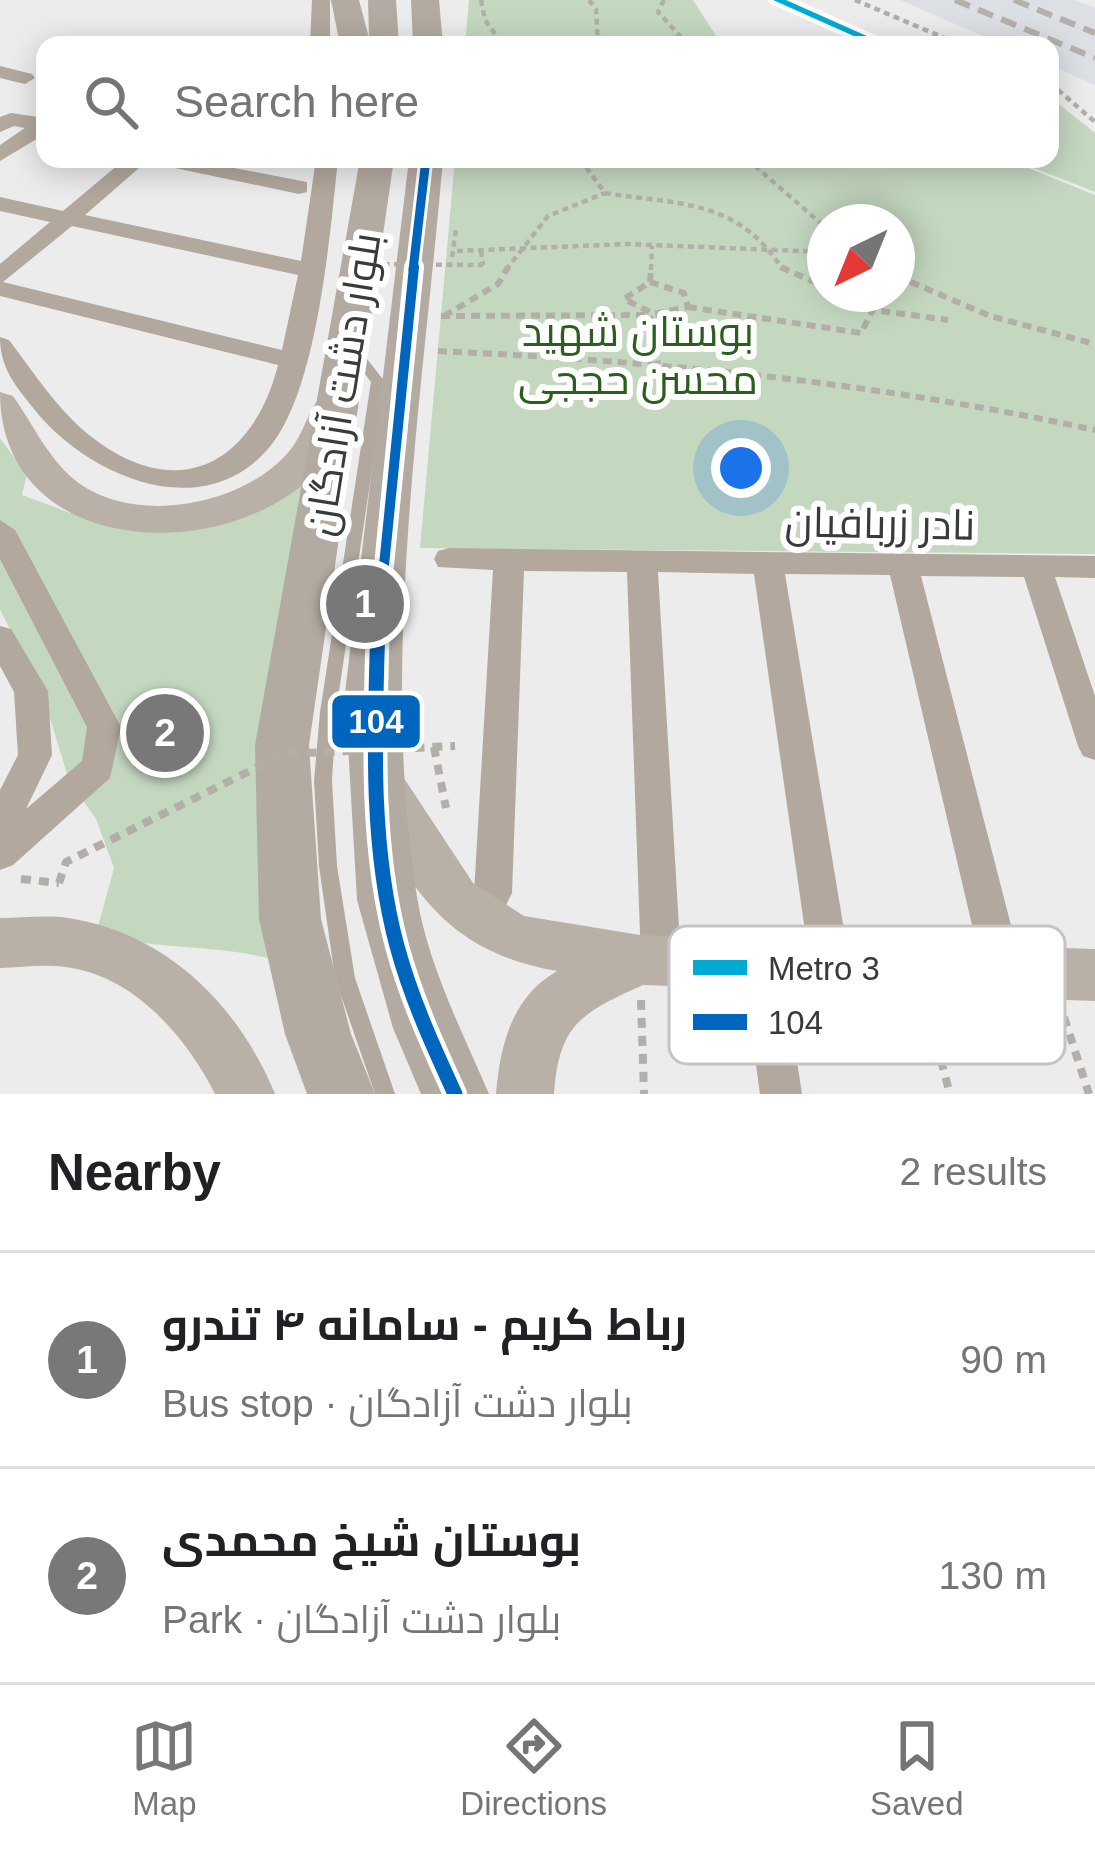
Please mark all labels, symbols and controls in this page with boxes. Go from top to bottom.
search box [36,36,1059,168]
icon: search [78,69,144,135]
text: Search here [174,76,419,127]
north arrow [807,204,915,312]
street label: بلوار دشت آزادگان [295,229,391,539]
park label: بوستان شهید محسن حججی [518,308,758,404]
your location [711,438,771,498]
street label: نادر زربافیان [784,498,976,550]
pin: 1 [326,559,404,649]
pin: 2 [126,688,204,778]
line badge: 104 [330,693,422,750]
text: 104 [348,703,404,740]
legend [669,926,1065,1064]
text: Metro 3 [768,950,880,987]
text: 104 [768,1004,823,1041]
text: Nearby [48,1144,221,1201]
text: 2 results [900,1150,1047,1193]
text: رباط کریم - سامانه ۴ تندرو [162,1299,687,1350]
text: 1 [76,1338,98,1381]
text: 90 m [960,1338,1047,1381]
text: Bus stop · بلوار دشت آزادگان [162,1382,633,1425]
text: بوستان شیخ محمدی [162,1515,581,1566]
text: 2 [76,1554,98,1597]
text: 130 m [939,1554,1047,1597]
text: Park · بلوار دشت آزادگان [162,1598,561,1641]
tab: Map [131,1713,197,1823]
tab: Directions [460,1713,607,1823]
tab: Saved [870,1713,964,1823]

